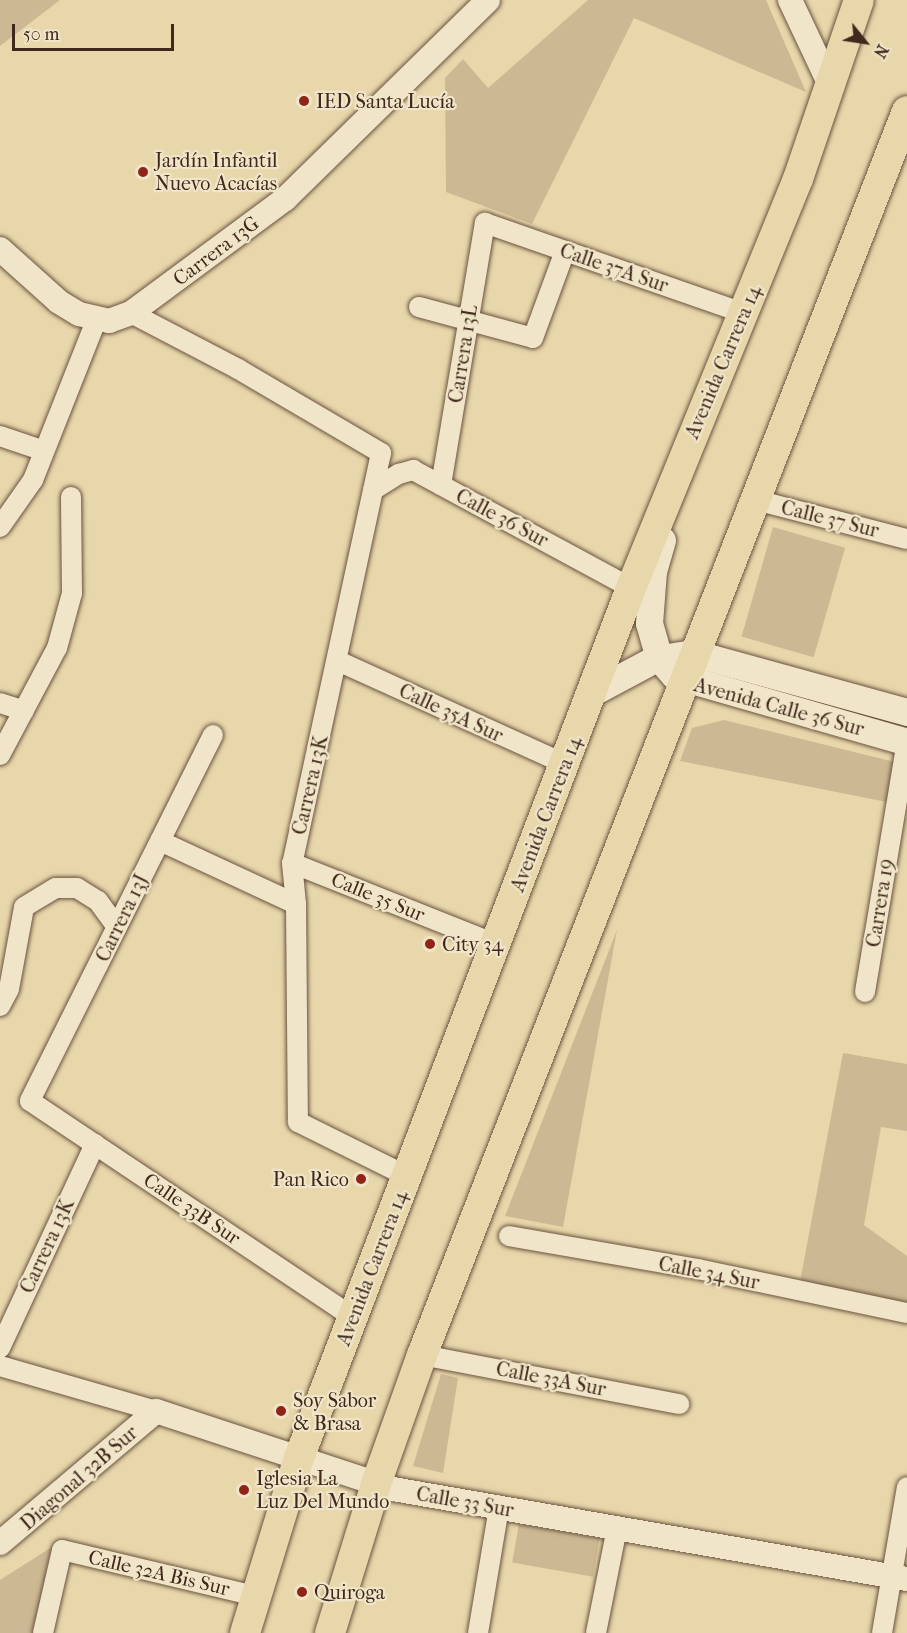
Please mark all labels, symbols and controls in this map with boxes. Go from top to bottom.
scale bar [15,12,177,50]
north arrow [835,12,895,72]
text: 50 m [23,24,59,45]
text: N [870,41,892,61]
place label: IED Santa Lucía [316,89,455,113]
marker: IED Santa Lucía [297,94,311,108]
place label: Jardín Infantil Nuevo Acacías [155,148,278,195]
marker: Jardín Infantil Nuevo Acacías [136,165,150,179]
street label: Carrera 13G [168,211,264,291]
street label: Calle 37A Sur [557,238,671,298]
street label: Avenida Carrera 14 [680,282,766,442]
street label: Carrera 13L [443,303,483,405]
street label: Calle 36 Sur [452,484,552,552]
street label: Calle 37 Sur [779,495,881,543]
street label: Avenida Calle 36 Sur [691,673,867,741]
street label: Calle 35A Sur [395,678,507,748]
street label: Carrera 13K [287,733,333,837]
street label: Avenida Carrera 14 [505,733,587,895]
street label: Carrera 19 [861,857,899,949]
street label: Calle 35 Sur [328,867,428,927]
street label: Carrera 13J [91,870,153,966]
place label: City 34 [442,932,503,956]
marker: City 34 [423,937,437,951]
place label: Pan Rico [273,1167,349,1191]
street label: Calle 33B Sur [139,1168,245,1250]
marker: Pan Rico [354,1172,368,1186]
street label: Avenida Carrera 14 [331,1187,413,1349]
street label: Carrera 13K [15,1195,79,1297]
street label: Calle 34 Sur [657,1251,761,1295]
street label: Calle 33A Sur [494,1357,608,1401]
place label: Soy Sabor & Brasa [293,1388,376,1435]
marker: Soy Sabor & Brasa [274,1404,288,1418]
street label: Diagonal 32B Sur [15,1421,143,1535]
place label: Iglesia La Luz Del Mundo [256,1466,389,1513]
street label: Calle 33 Sur [414,1482,516,1522]
marker: Iglesia La Luz Del Mundo [237,1483,251,1497]
street label: Calle 32A Bis Sur [86,1545,232,1601]
place label: Quiroga [314,1580,385,1604]
marker: Quiroga [295,1585,309,1599]

